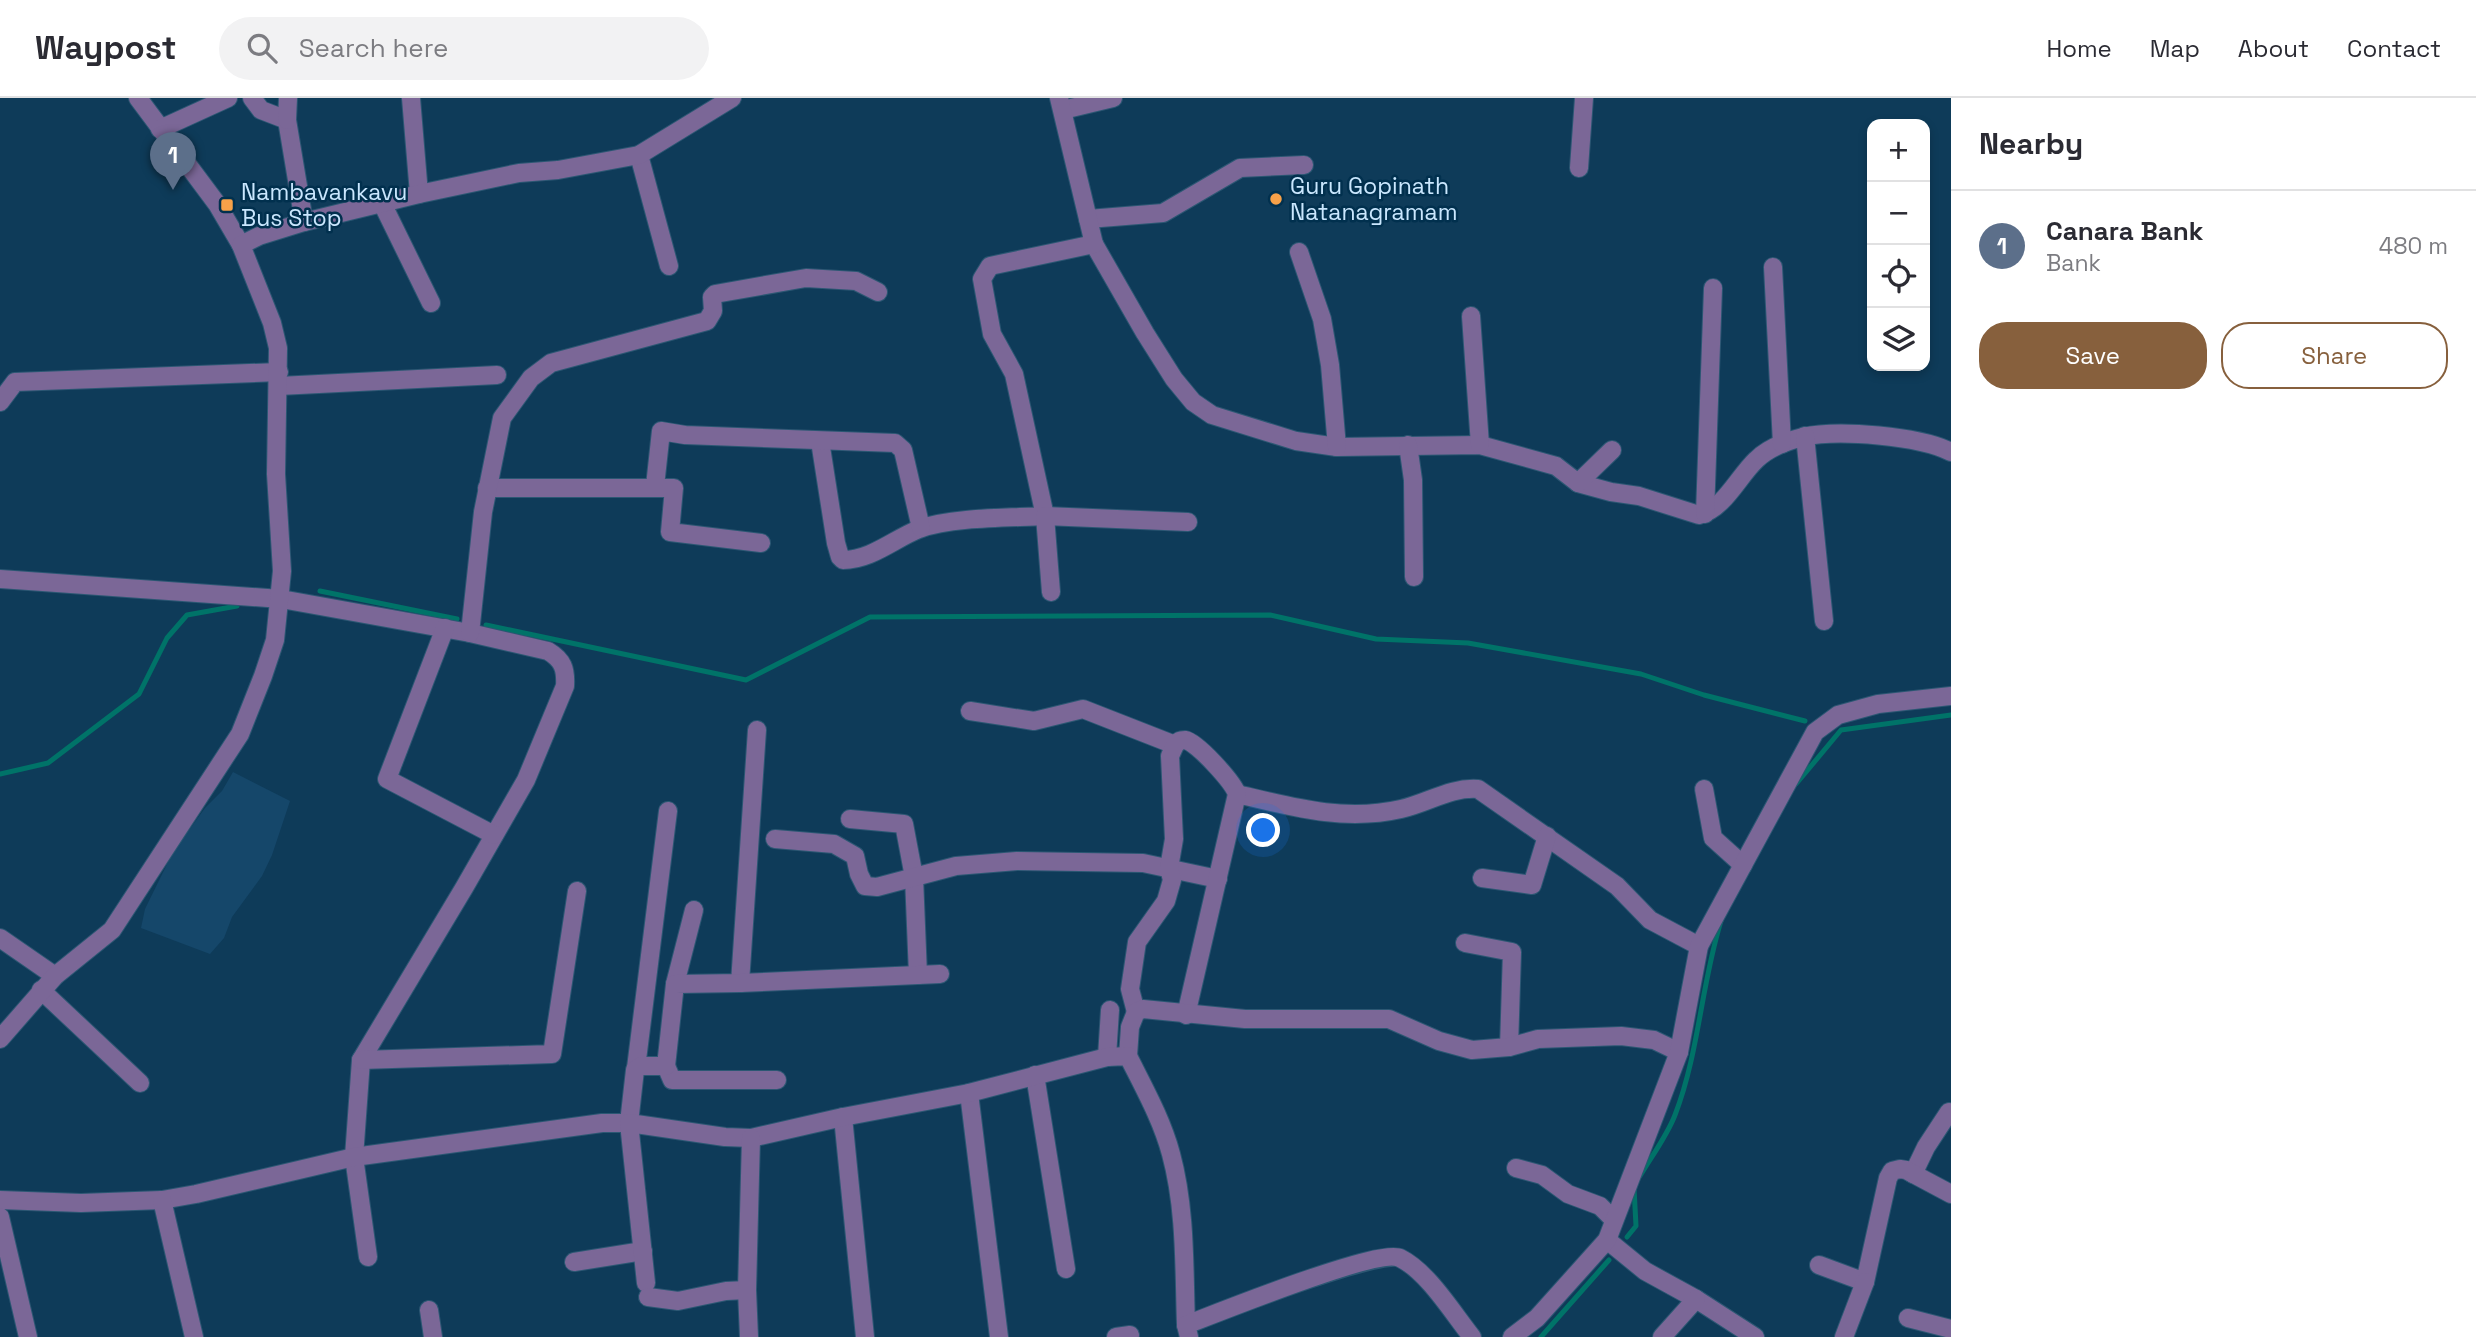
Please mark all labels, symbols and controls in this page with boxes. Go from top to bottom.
search box [219,17,709,80]
text: Waypost [35,27,177,69]
icon: search [243,29,281,67]
text: Search here [299,31,448,65]
text: Home [2046,33,2112,64]
text: Map [2150,33,2200,64]
text: About [2238,33,2309,64]
text: Contact [2347,33,2441,64]
map controls [1867,119,1930,371]
button: + [1867,119,1930,182]
text: Nearby [1979,124,2083,163]
pin: 1 [150,132,196,190]
place label: Guru Gopinath Natanagramam [1290,171,1458,227]
place label: Nambavankavu Bus Stop [241,177,407,233]
button: − [1867,182,1930,245]
marker: Guru Gopinath Natanagramam [1268,191,1284,207]
marker: Nambavankavu Bus Stop [219,197,235,213]
text: Canara Bank [2046,214,2203,248]
text: 1 [1997,231,2007,261]
text: 480 m [2379,231,2448,261]
button: locate [1867,245,1930,308]
text: Bank [2046,248,2101,278]
button: layers [1867,308,1930,371]
button: Save [1979,322,2207,389]
button: Share [2221,322,2448,389]
your location [1246,813,1280,847]

